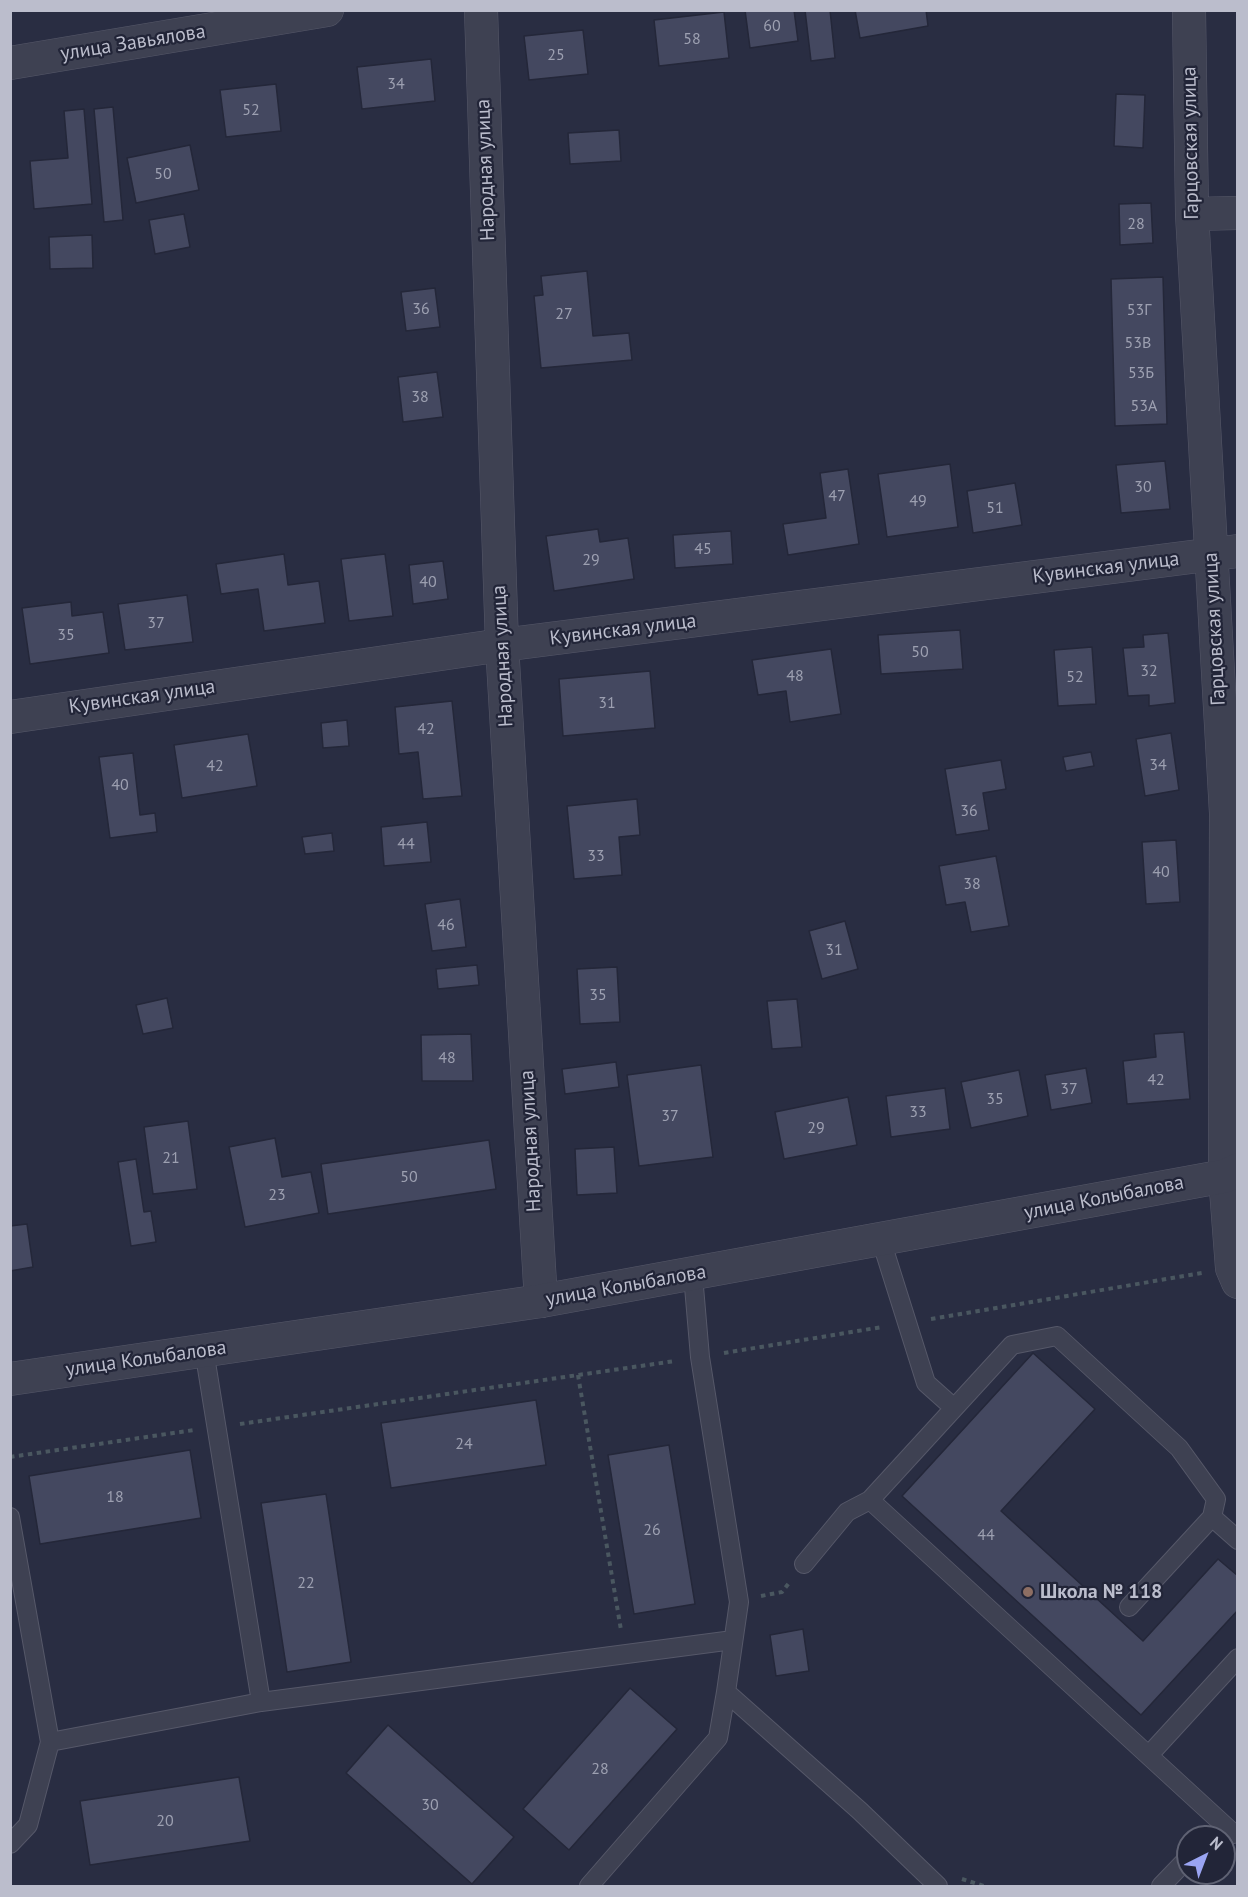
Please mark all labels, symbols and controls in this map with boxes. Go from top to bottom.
house number: 60 [763,16,781,36]
street label: улица Завьялова [59,20,207,66]
house number: 58 [683,29,701,49]
house number: 25 [547,45,565,65]
street label: Гарцовская улица [1178,66,1204,220]
house number: 34 [387,74,405,94]
street label: Народная улица [472,99,500,241]
house number: 52 [242,100,260,120]
house number: 50 [154,164,172,184]
house number: 28 [1127,214,1145,234]
house number: 36 [412,299,430,319]
house number: 53Г [1127,300,1151,320]
house number: 27 [555,304,573,324]
house number: 53В [1125,333,1151,353]
house number: 53Б [1128,363,1154,383]
house number: 38 [411,387,429,407]
house number: 53А [1131,396,1157,416]
house number: 30 [1134,477,1152,497]
house number: 47 [828,486,846,506]
house number: 49 [909,491,927,511]
house number: 51 [986,498,1004,518]
house number: 45 [694,539,712,559]
street label: Кувинская улица [1031,547,1181,589]
house number: 29 [582,550,600,570]
street label: Гарцовская улица [1199,552,1231,706]
house number: 40 [419,572,437,592]
street label: Народная улица [487,584,519,728]
street label: Кувинская улица [548,609,698,651]
house number: 37 [147,613,165,633]
house number: 35 [57,625,75,645]
house number: 50 [911,642,929,662]
house number: 32 [1140,661,1158,681]
house number: 48 [786,666,804,686]
house number: 52 [1066,667,1084,687]
street label: Кувинская улица [67,675,217,719]
house number: 31 [598,693,616,713]
house number: 42 [417,719,435,739]
house number: 34 [1149,755,1167,775]
house number: 42 [206,756,224,776]
house number: 40 [111,775,129,795]
house number: 36 [960,801,978,821]
house number: 44 [397,834,415,854]
house number: 33 [587,846,605,866]
house number: 40 [1152,862,1170,882]
house number: 38 [963,874,981,894]
house number: 46 [437,915,455,935]
house number: 31 [825,940,843,960]
house number: 35 [589,985,607,1005]
house number: 48 [438,1048,456,1068]
street label: Народная улица [515,1069,547,1213]
house number: 42 [1147,1070,1165,1090]
house number: 37 [1060,1079,1078,1099]
house number: 35 [986,1089,1004,1109]
house number: 33 [909,1102,927,1122]
house number: 37 [661,1106,679,1126]
house number: 29 [807,1118,825,1138]
house number: 21 [162,1148,180,1168]
house number: 50 [400,1167,418,1187]
street label: улица Колыбалова [1022,1171,1186,1225]
house number: 23 [268,1185,286,1205]
street label: улица Колыбалова [544,1260,708,1312]
street label: улица Колыбалова [64,1336,228,1382]
house number: 24 [455,1434,473,1454]
house number: 18 [106,1487,124,1507]
house number: 26 [643,1520,661,1540]
house number: 44 [977,1525,995,1545]
house number: 22 [297,1573,315,1593]
place label: Школа № 118 [1040,1580,1162,1604]
marker: Школа № 118 [1021,1585,1035,1599]
house number: 28 [591,1759,609,1779]
house number: 30 [421,1795,439,1815]
house number: 20 [156,1811,174,1831]
north arrow [1176,1825,1236,1885]
text: N [1206,1832,1227,1854]

